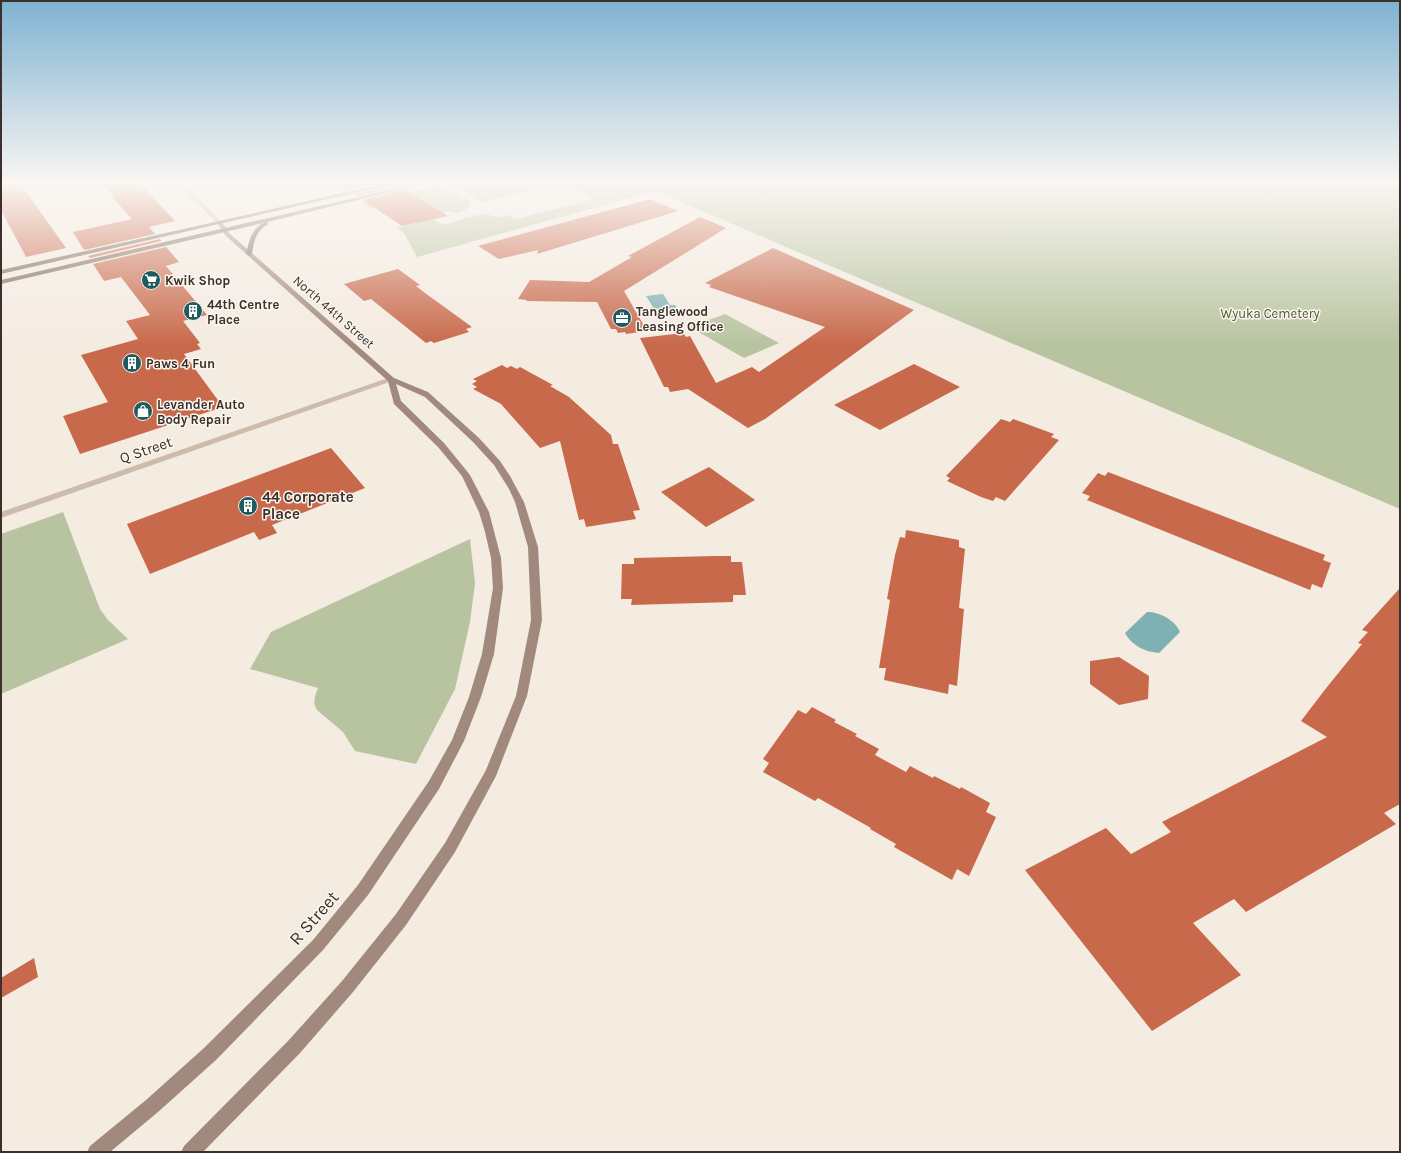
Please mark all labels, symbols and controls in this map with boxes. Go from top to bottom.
supermarket icon: Kwik Shop [140,269,162,291]
place label: Kwik Shop [165,273,230,288]
street label: North 44th Street [290,273,378,351]
place label: 44th Centre Place [207,297,279,327]
building icon: 44th Centre Place [182,300,204,322]
place label: Tanglewood Leasing Office [636,304,724,334]
park label: Wyuka Cemetery [1221,306,1319,321]
office icon: Tanglewood Leasing Office [611,307,633,329]
building icon: Paws 4 Fun [121,352,143,374]
place label: Paws 4 Fun [146,356,215,371]
place label: Levander Auto Body Repair [157,397,245,427]
shop icon: Levander Auto Body Repair [132,400,154,422]
street label: Q Street [117,433,175,467]
place label: 44 Corporate Place [262,488,354,523]
building icon: 44 Corporate Place [237,495,259,517]
street label: R Street [284,886,344,950]

